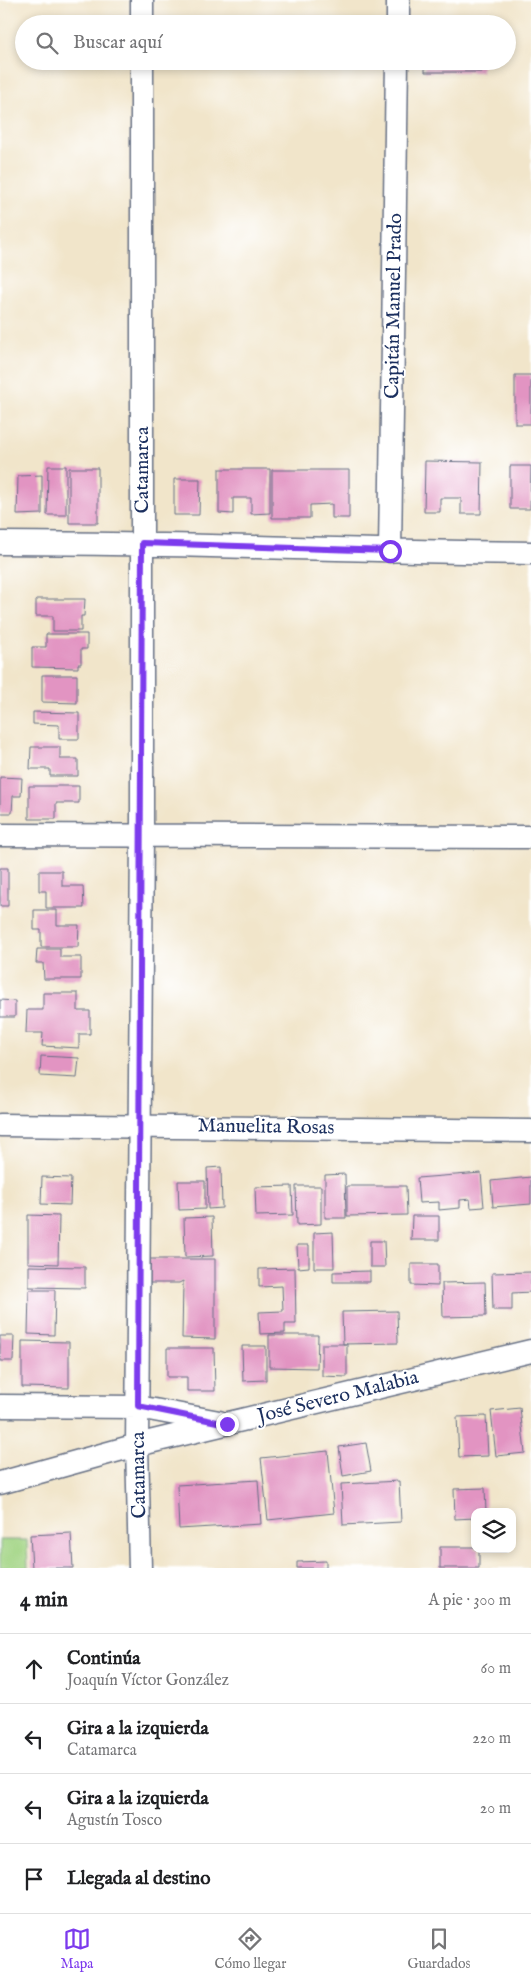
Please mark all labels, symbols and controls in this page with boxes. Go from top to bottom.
search box [15,15,516,70]
icon: search [33,29,61,57]
text: Buscar aquí [73,31,162,55]
street label: Capitán Manuel Prado [380,213,408,399]
street label: Catamarca [130,426,155,514]
route start [379,540,402,563]
street label: Manuelita Rosas [197,1113,335,1141]
street label: José Severo Malabia [253,1365,421,1430]
route end [216,1413,239,1436]
street label: Catamarca [126,1431,152,1519]
map controls [471,1508,516,1553]
button: layers [471,1508,516,1553]
text: 4 min [20,1587,68,1614]
text: A pie · 300 m [428,1591,511,1611]
text: Continúa [67,1647,141,1671]
icon: ahead [20,1655,48,1683]
text: 60 m [481,1659,511,1679]
text: Joaquín Víctor González [67,1671,229,1691]
text: Gira a la izquierda [67,1717,209,1741]
icon: left [20,1725,48,1753]
text: 220 m [472,1729,511,1749]
text: Catamarca [67,1741,137,1761]
text: Gira a la izquierda [67,1787,209,1811]
icon: left [20,1795,48,1823]
text: 20 m [480,1799,511,1819]
text: Agustín Tosco [67,1811,162,1831]
icon: arrive [20,1865,48,1893]
text: Llegada al destino [67,1867,210,1891]
tab: Mapa [61,1925,93,1973]
tab: Cómo llegar [215,1925,286,1973]
tab: Guardados [407,1925,470,1973]

